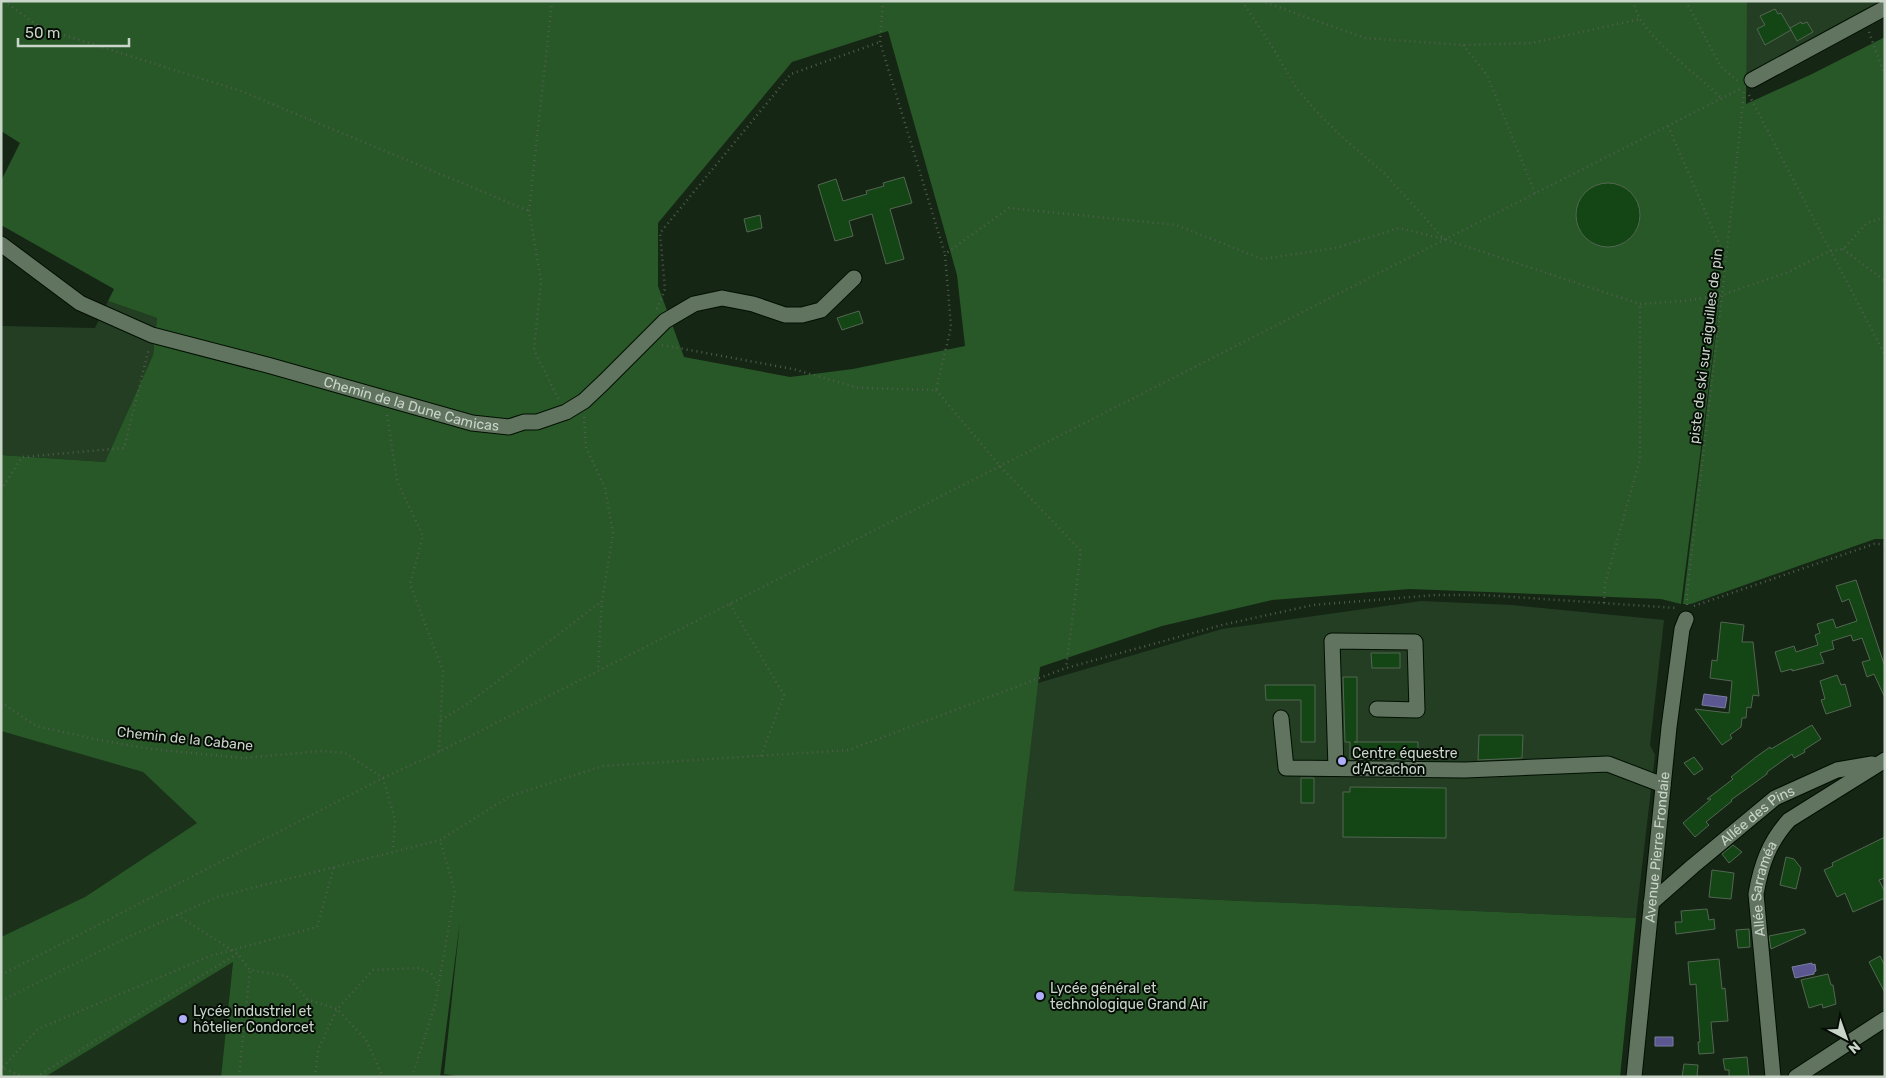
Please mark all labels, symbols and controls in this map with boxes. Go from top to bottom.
scale bar [18,15,129,47]
text: 50 m [25,24,60,42]
street label: piste de ski sur aiguilles de pin [1686,247,1726,445]
street label: Chemin de la Dune Camicas [322,373,500,434]
street label: Chemin de la Cabane [116,723,254,755]
place label: Centre équestre d’Arcachon [1352,745,1458,778]
marker: Centre équestre d’Arcachon [1336,755,1348,767]
street label: Avenue Pierre Frondaie [1641,771,1673,923]
street label: Allée des Pins [1716,782,1797,849]
street label: Allée Sarraméa [1747,838,1781,937]
place label: Lycée général et technologique Grand Air [1050,980,1208,1013]
marker: Lycée général et technologique Grand Air [1034,990,1046,1002]
place label: Lycée industriel et hôtelier Condorcet [193,1003,315,1036]
marker: Lycée industriel et hôtelier Condorcet [177,1013,189,1025]
north arrow [1821,1013,1871,1063]
text: N [1845,1038,1864,1057]

